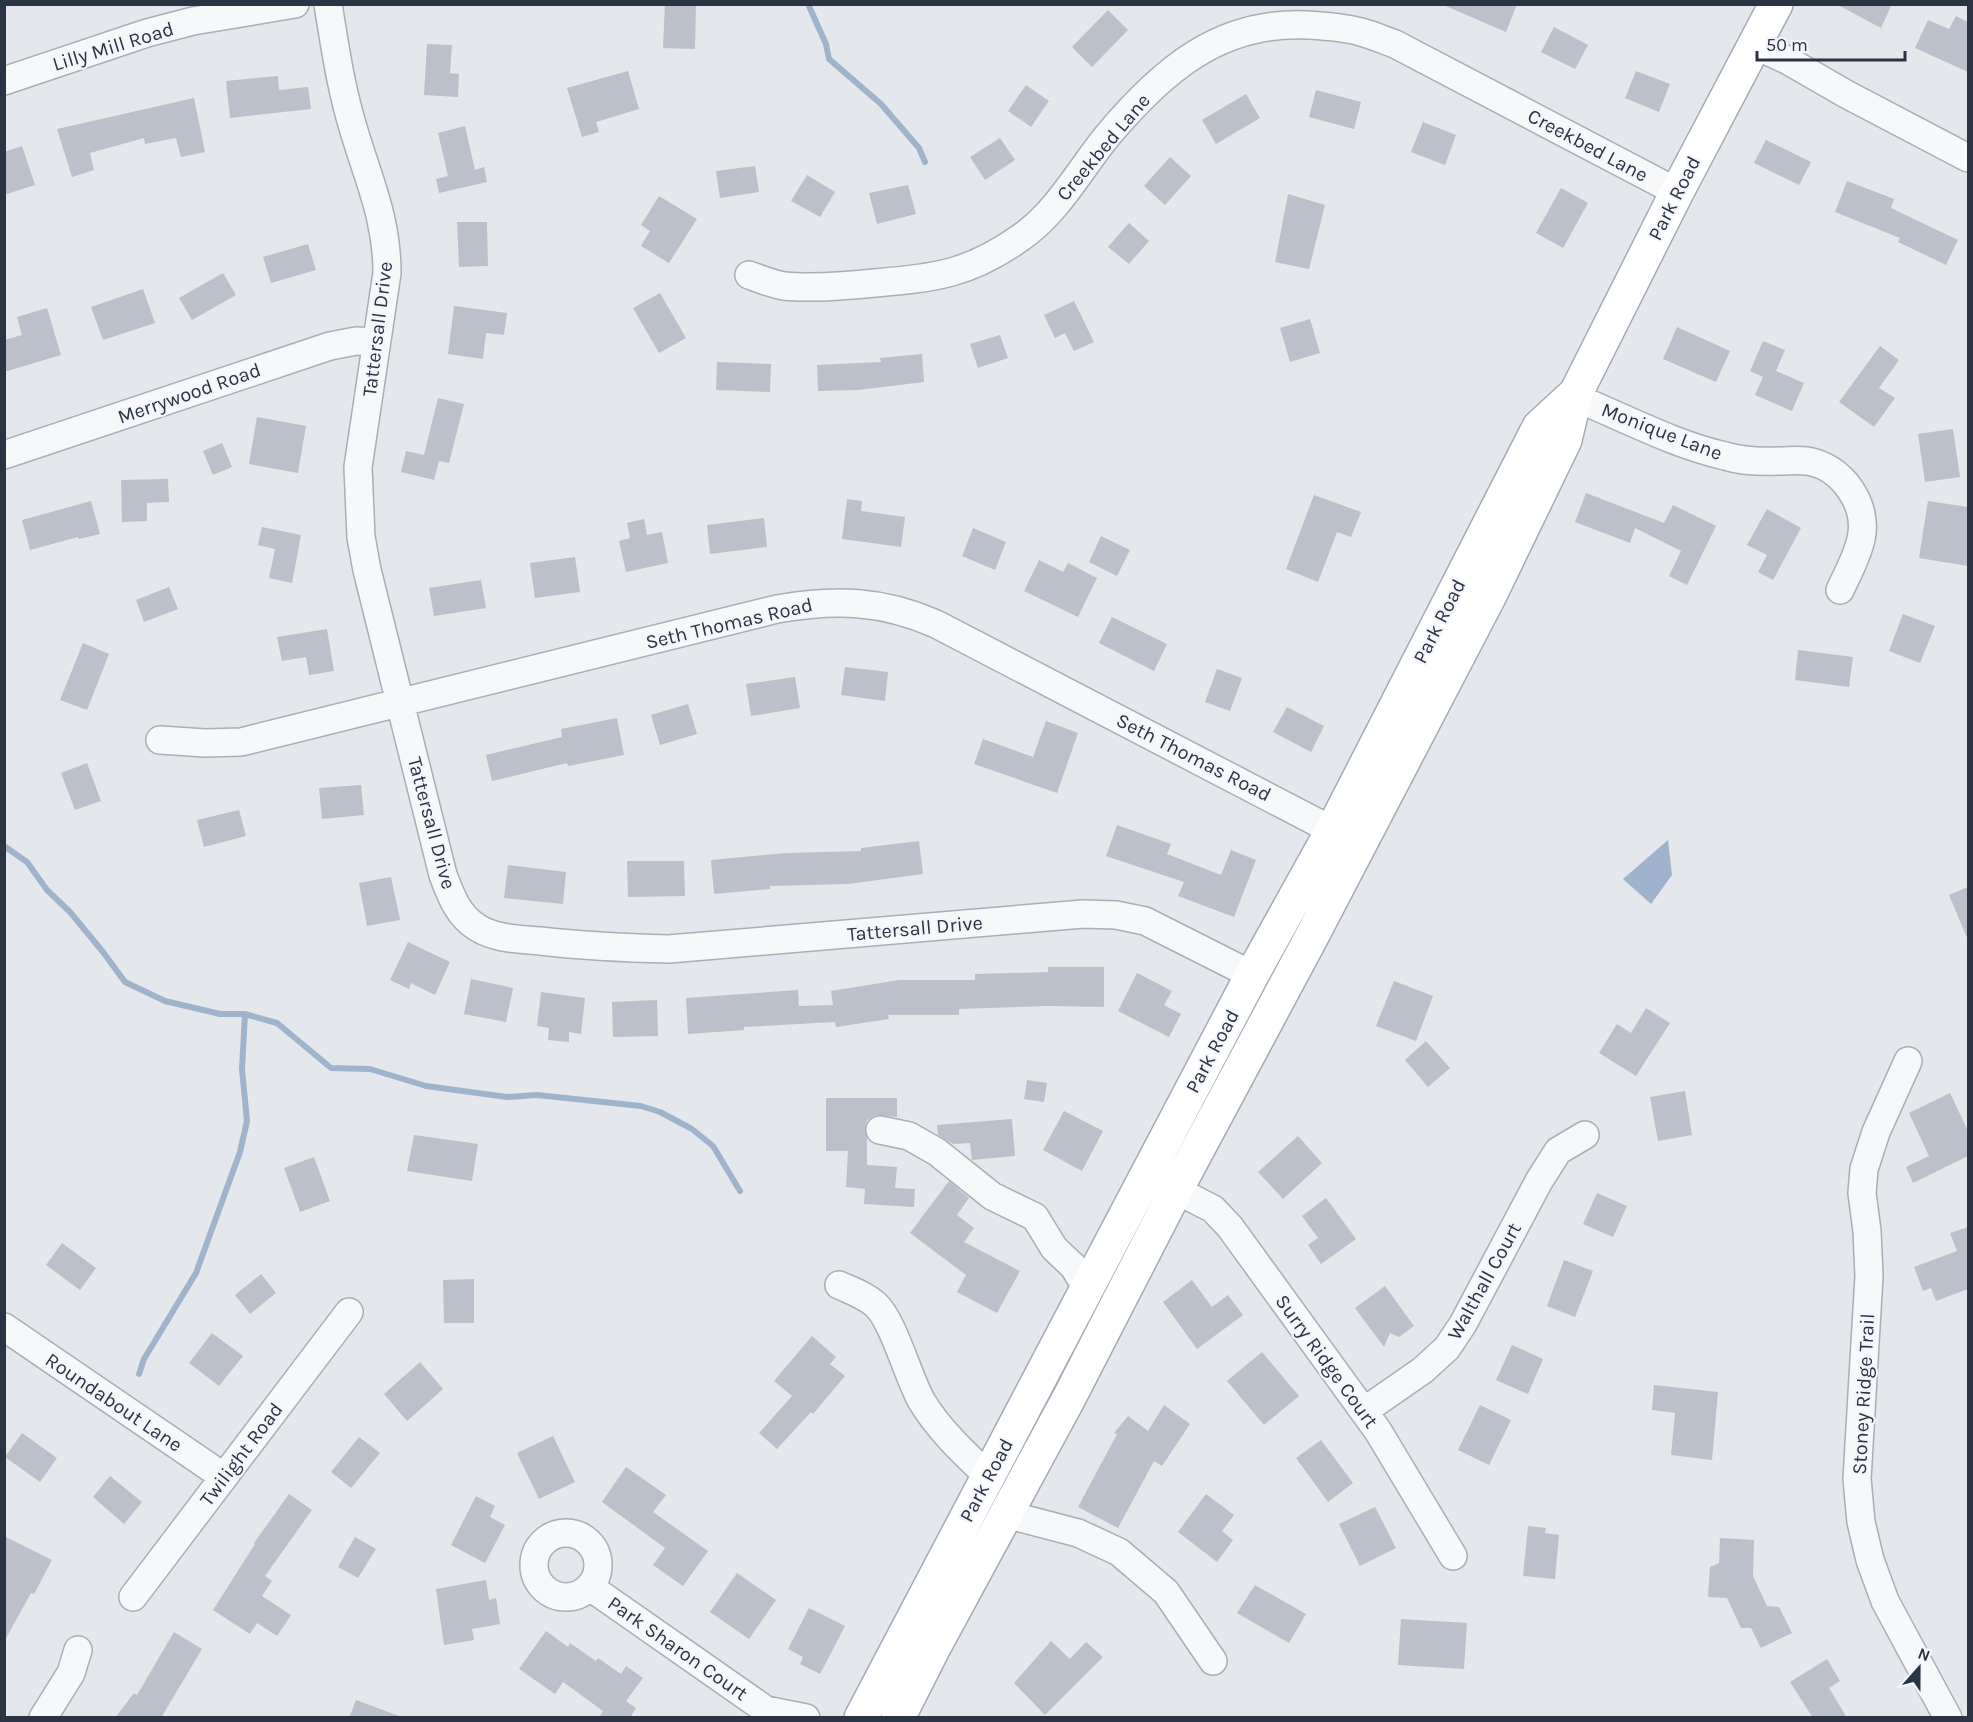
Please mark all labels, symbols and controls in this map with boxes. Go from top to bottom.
street label: Lilly Mill Road [50,17,177,76]
scale bar [1757,24,1906,62]
text: 50 m [1766,34,1808,56]
street label: Creekbed Lane [1052,89,1155,206]
street label: Creekbed Lane [1524,104,1652,187]
street label: Park Road [1643,152,1705,244]
street label: Tattersall Drive [358,260,397,398]
street label: Merrywood Road [115,358,264,429]
street label: Monique Lane [1598,398,1725,465]
street label: Park Road [1408,575,1470,667]
street label: Seth Thomas Road [643,593,815,654]
street label: Seth Thomas Road [1112,708,1275,806]
street label: Tattersall Drive [403,754,460,892]
street label: Tattersall Drive [846,911,984,946]
street label: Park Road [1181,1005,1244,1097]
street label: Walthall Court [1443,1218,1526,1344]
street label: Surry Ridge Court [1271,1290,1383,1433]
street label: Stoney Ridge Trail [1848,1313,1879,1475]
street label: Roundabout Lane [41,1348,187,1457]
street label: Twilight Road [195,1398,288,1510]
street label: Park Road [955,1434,1018,1526]
street label: Park Sharon Court [603,1592,752,1706]
north arrow [1889,1638,1949,1698]
text: N [1915,1644,1933,1665]

